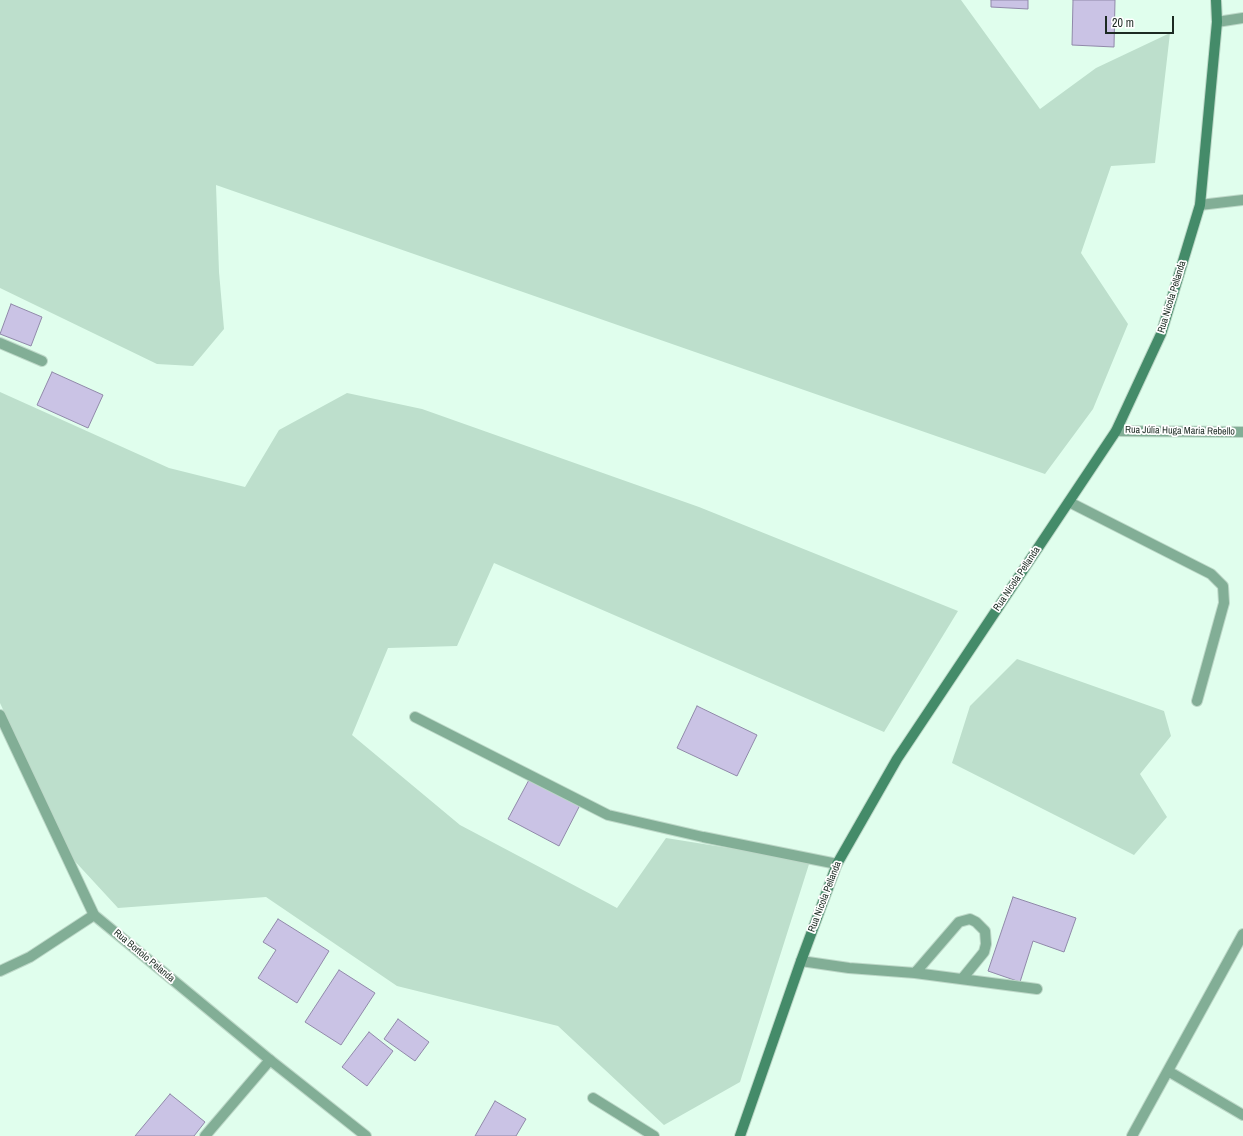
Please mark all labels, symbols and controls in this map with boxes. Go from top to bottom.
scale bar [1107,8,1176,34]
text: 20 m [1112,15,1134,31]
street label: Rua Nicola Pellanda [1155,260,1189,334]
street label: Rua Júlia Huga Maria Rebello [1125,424,1235,438]
street label: Rua Nicola Pellanda [991,545,1043,613]
street label: Rua Nicola Pellanda [806,860,844,934]
street label: Rua Bortolo Pelanda [111,927,177,985]

